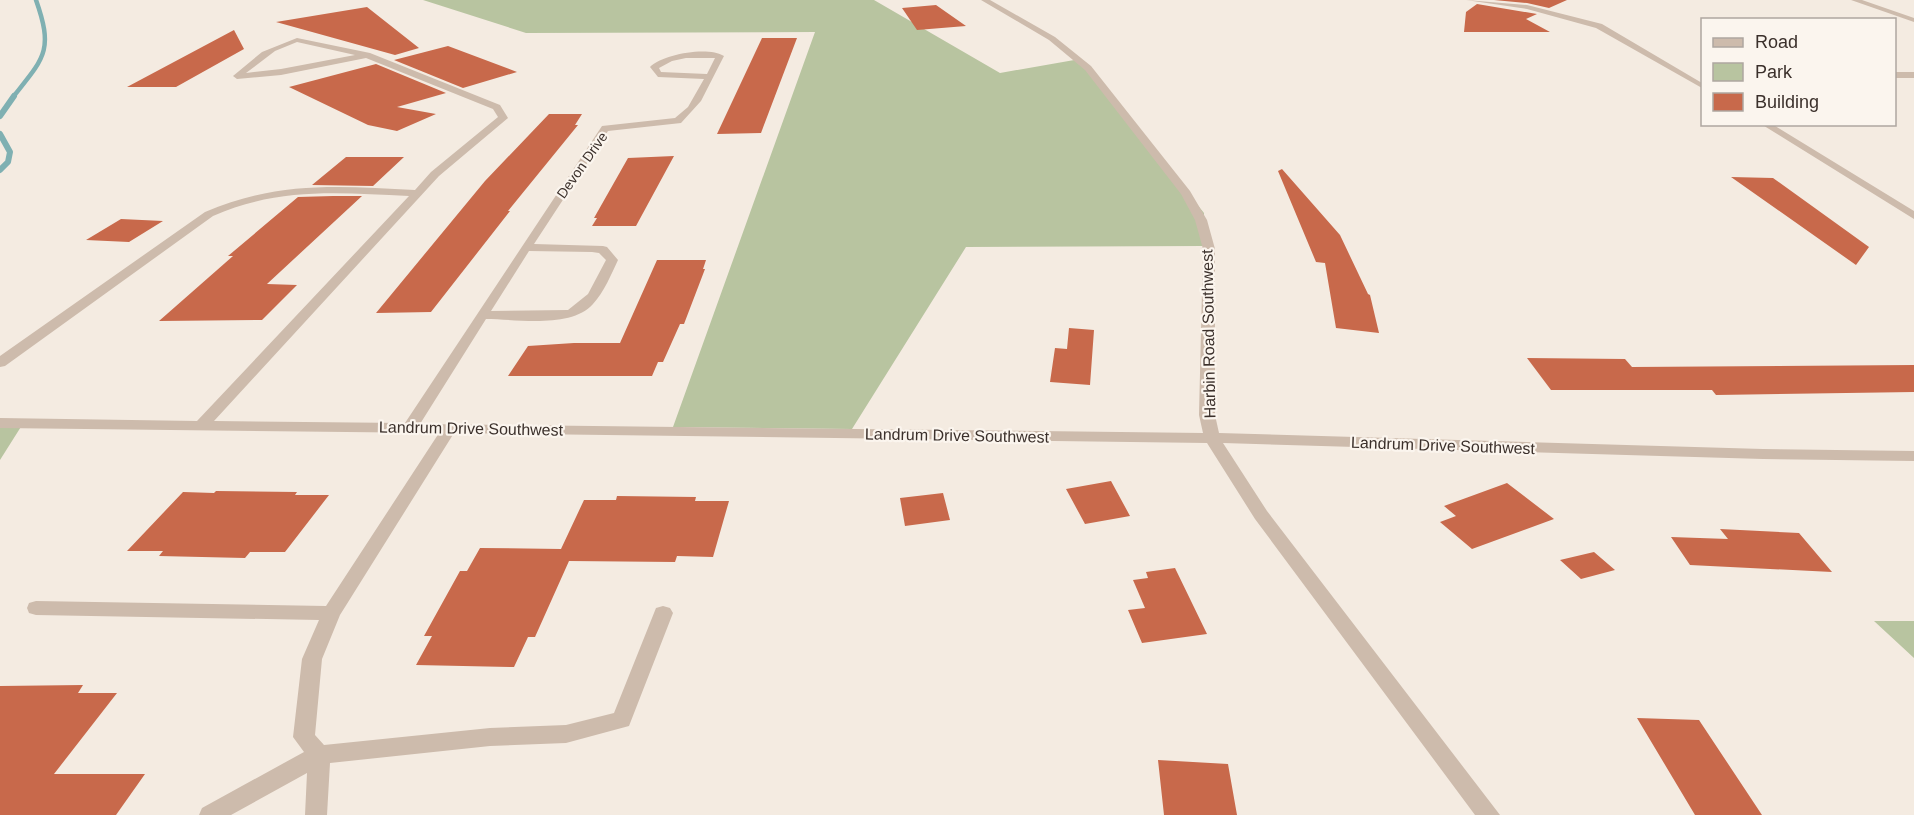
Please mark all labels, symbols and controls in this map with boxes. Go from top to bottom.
legend [1701,18,1896,126]
text: Road [1755,32,1798,52]
text: Park [1755,62,1793,82]
text: Building [1755,92,1819,112]
street label: Devon Drive [553,129,611,201]
street label: Harbin Road Southwest [1199,249,1218,419]
street label: Landrum Drive Southwest [379,418,564,439]
street label: Landrum Drive Southwest [865,425,1050,446]
street label: Landrum Drive Southwest [1351,434,1536,457]

